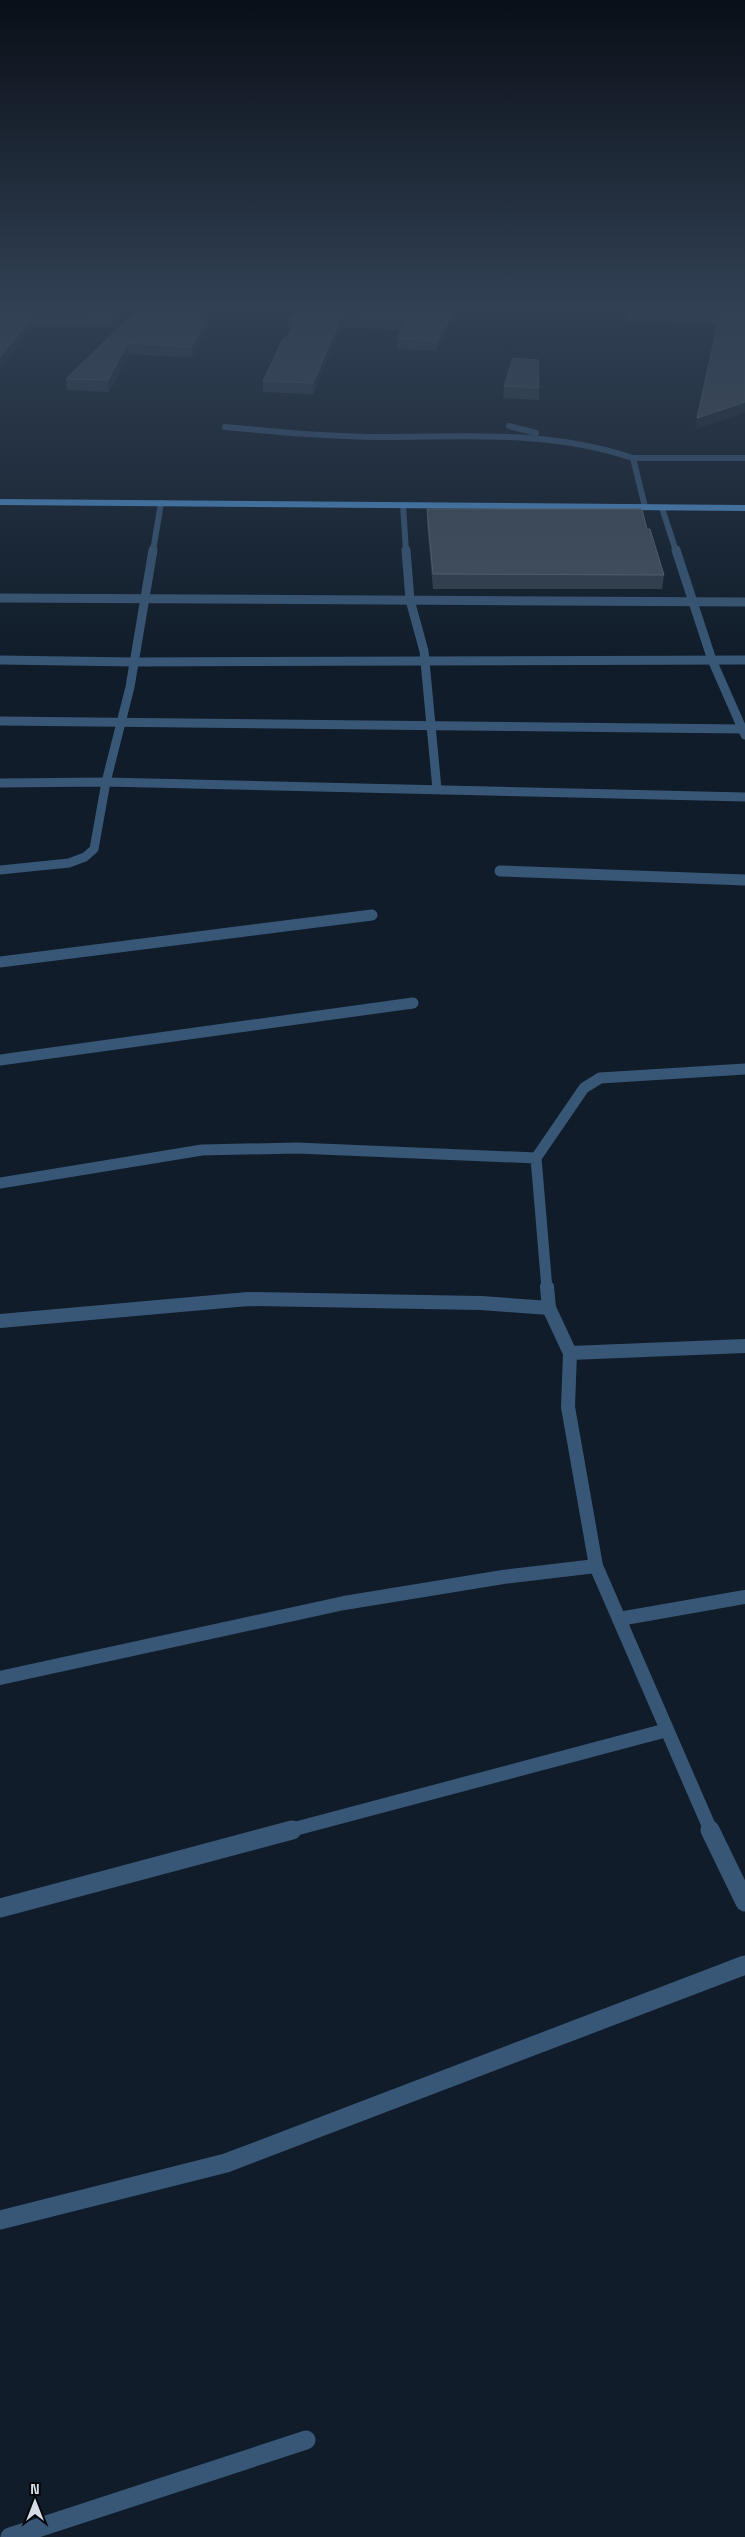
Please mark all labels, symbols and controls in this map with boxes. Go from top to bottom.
north arrow [10,2477,60,2527]
text: N [30,2480,40,2498]

